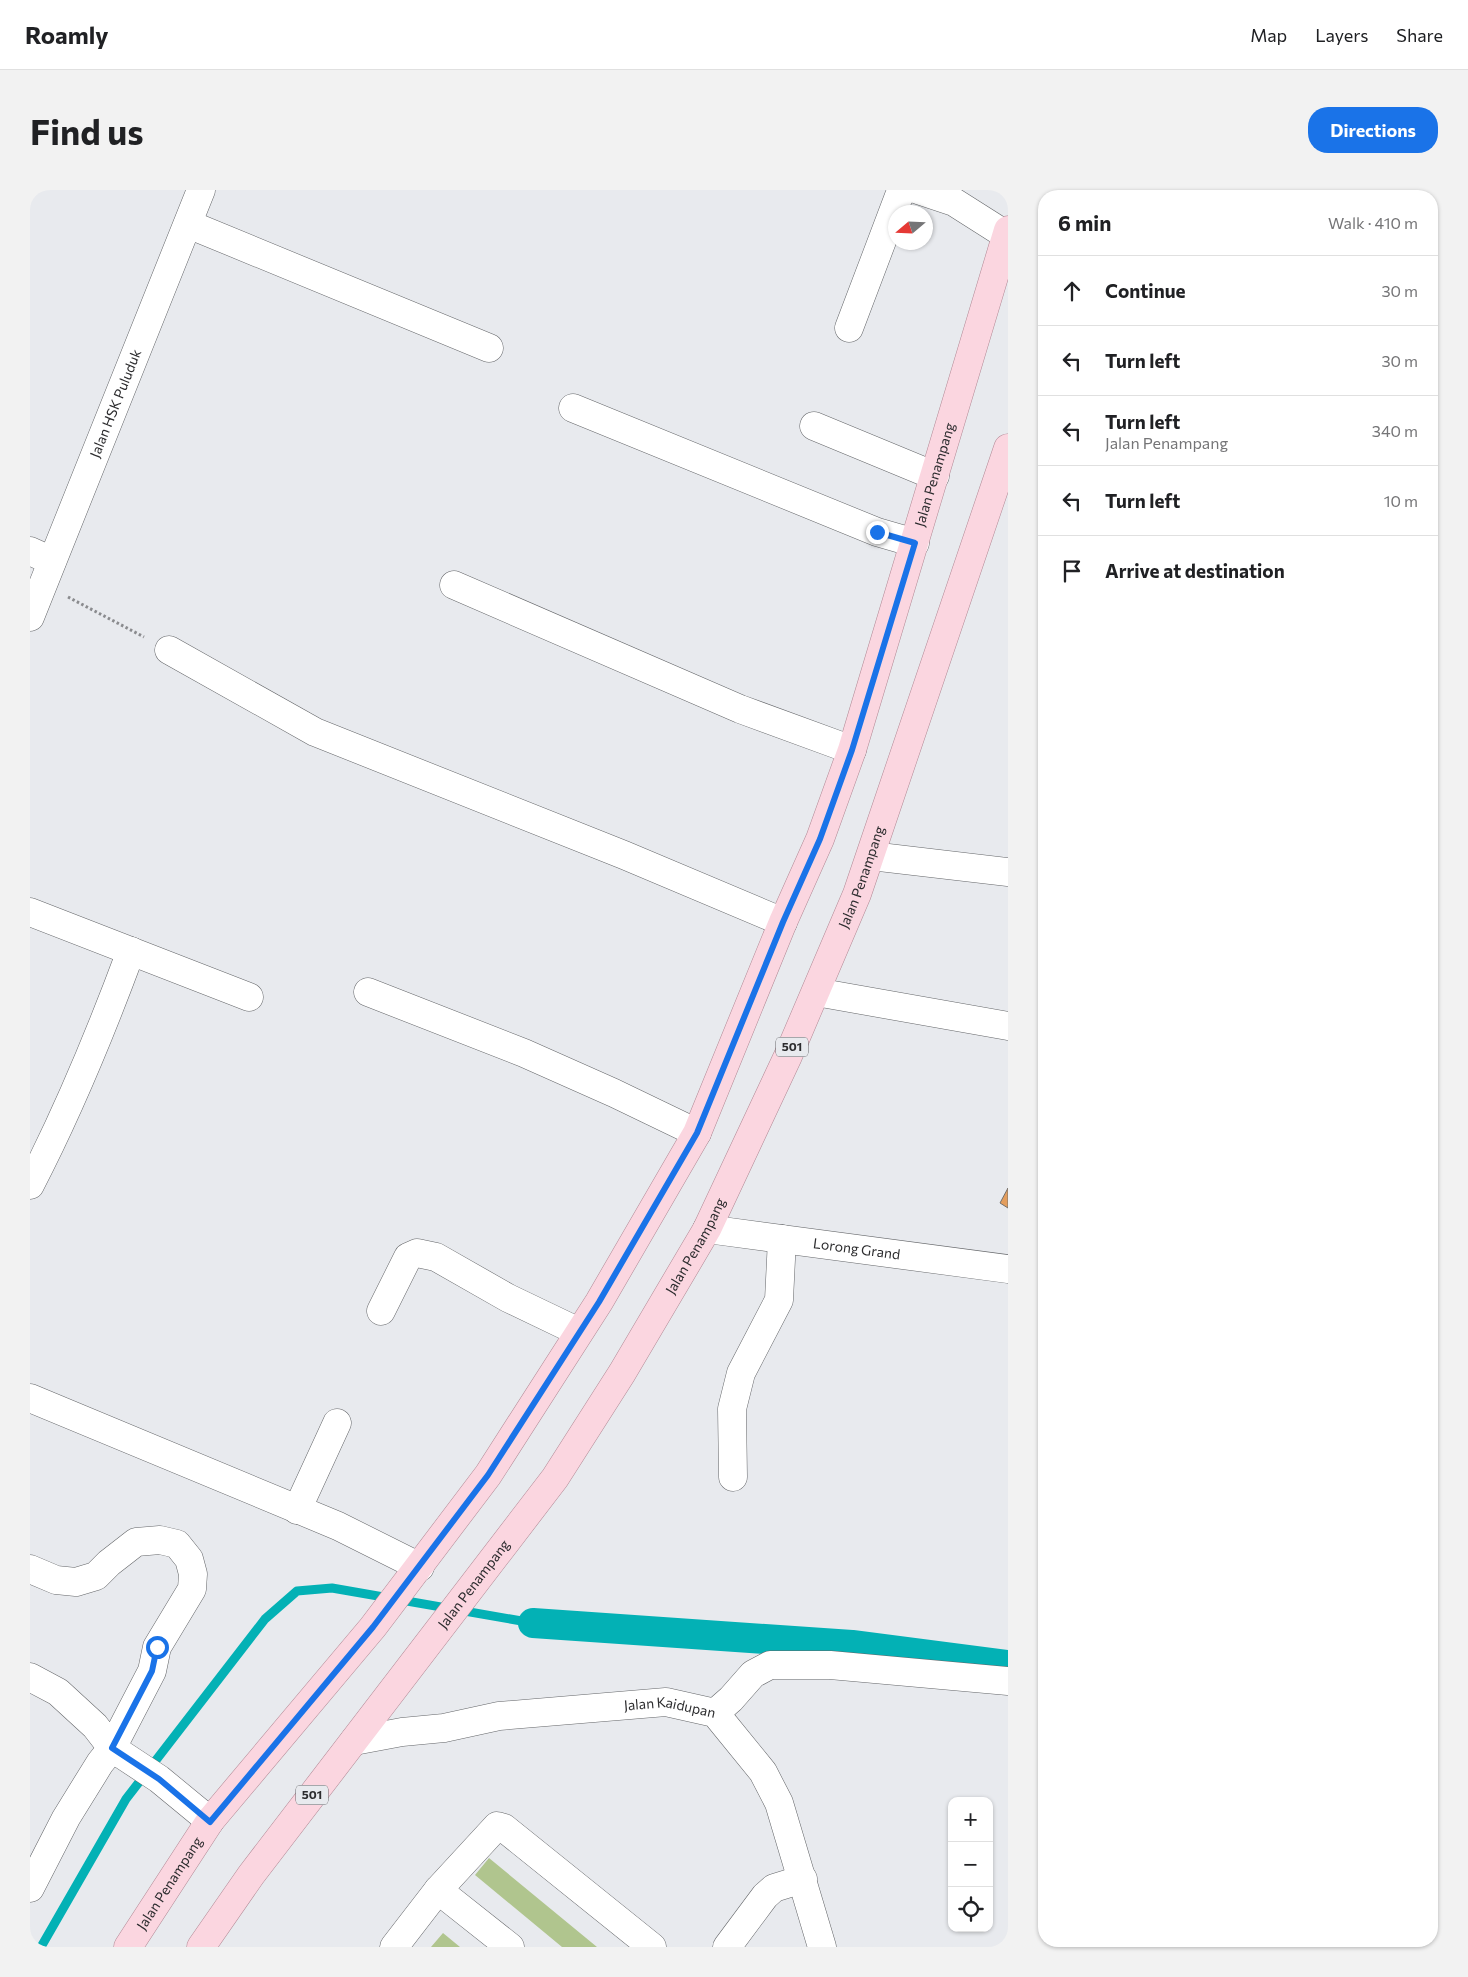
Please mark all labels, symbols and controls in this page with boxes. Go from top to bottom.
text: Roamly [25,20,108,49]
text: Map [1250,24,1287,46]
text: Layers [1315,24,1368,46]
text: Share [1396,24,1443,46]
button: Directions [1308,107,1438,153]
text: Find us [30,109,144,152]
north arrow [888,205,933,250]
text: 6 min [1058,210,1111,235]
text: Walk · 410 m [1328,213,1418,232]
icon: ahead [1058,277,1086,305]
text: Continue [1105,279,1185,302]
text: 30 m [1381,281,1418,300]
street label: Jalan HSK Puluduk [86,346,145,460]
icon: left [1058,347,1086,375]
text: Turn left [1105,349,1180,372]
text: 30 m [1381,351,1418,370]
text: Turn left [1105,410,1180,433]
icon: left [1058,417,1086,445]
street label: Jalan Penampang [910,420,958,529]
text: 340 m [1372,421,1418,440]
text: Jalan Penampang [1105,433,1228,452]
icon: left [1058,487,1086,515]
text: Turn left [1105,489,1180,512]
text: 10 m [1384,491,1418,510]
route end [866,521,889,544]
icon: arrive [1058,557,1086,585]
text: Arrive at destination [1105,559,1285,582]
street label: Jalan Penampang [834,823,888,931]
road number: 501 [776,1038,808,1056]
street label: Jalan Penampang [661,1195,729,1297]
street label: Lorong Grand [812,1234,901,1263]
street label: Jalan Penampang [434,1536,513,1632]
route start [146,1636,169,1659]
street label: Jalan Kaidupan [623,1693,717,1721]
road number: 501 [296,1786,328,1804]
map controls [948,1797,993,1932]
button: + [948,1797,993,1842]
street label: Jalan Penampang [133,1833,206,1933]
button: − [948,1842,993,1887]
button: locate [948,1887,993,1932]

